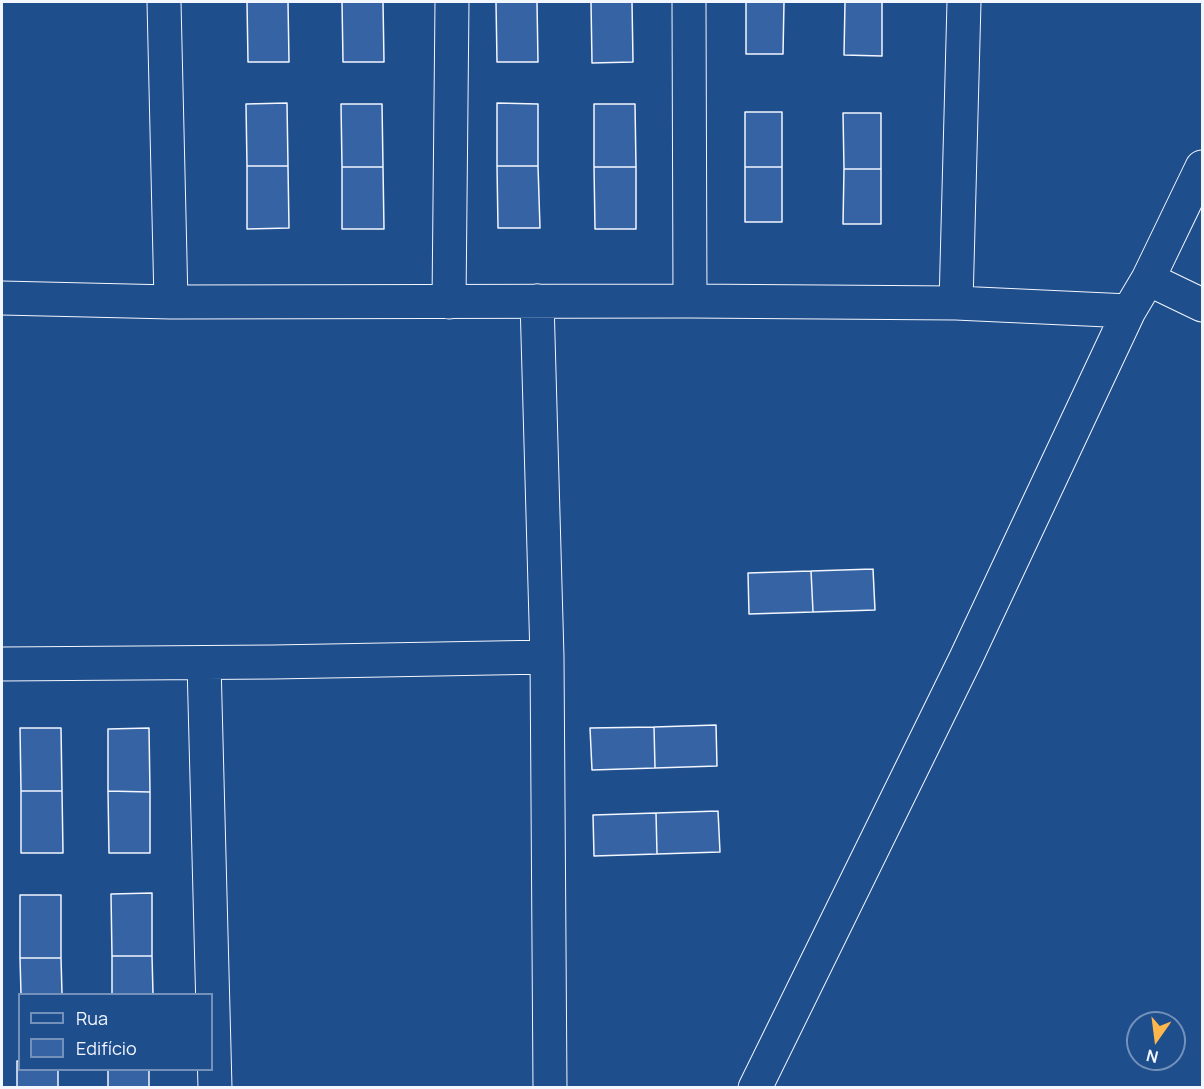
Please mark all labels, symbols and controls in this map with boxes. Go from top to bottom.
legend [18,993,213,1071]
text: Rua [76,1006,108,1030]
north arrow [1126,1011,1186,1071]
text: Edifício [76,1036,137,1060]
text: N [1144,1044,1160,1069]

